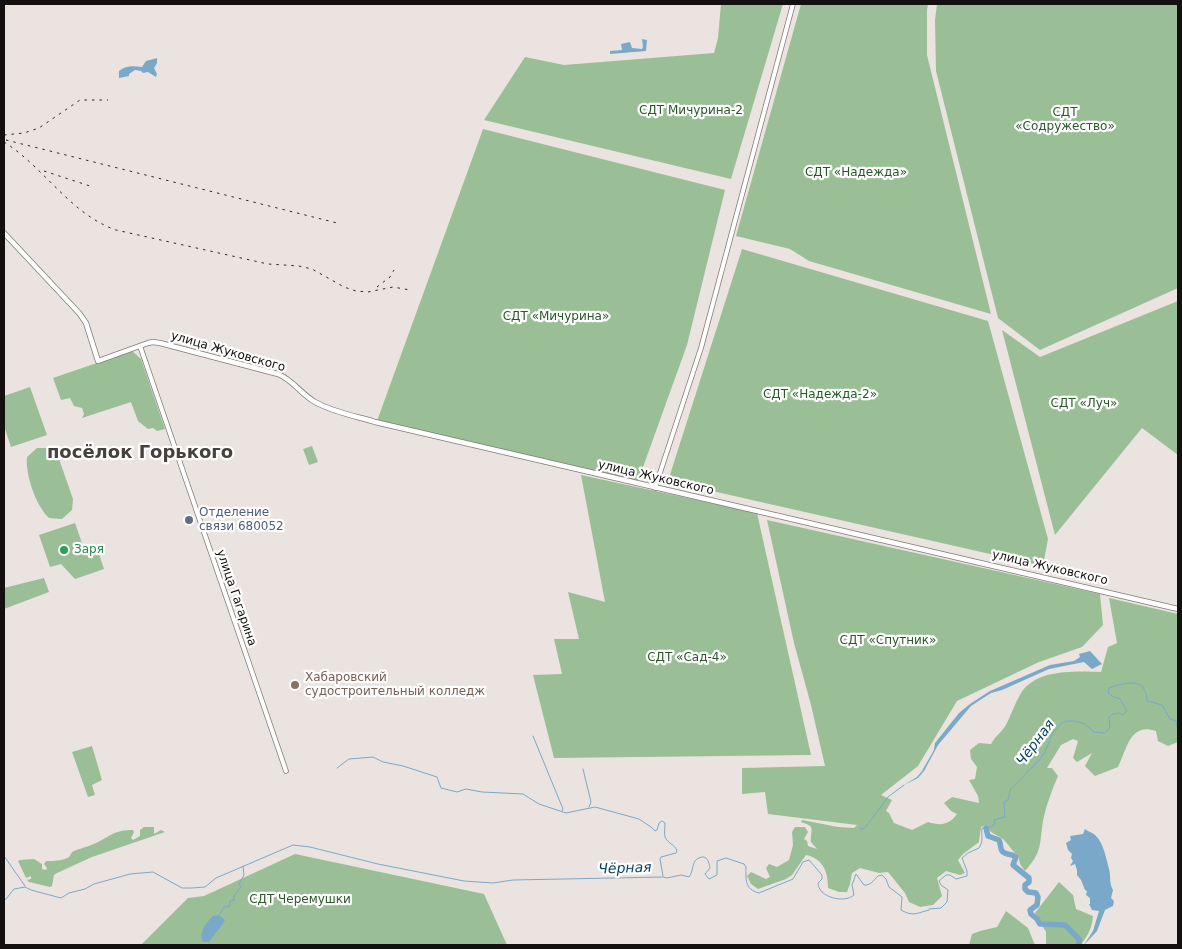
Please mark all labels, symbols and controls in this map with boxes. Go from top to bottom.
park label: СДТ Мичурина-2 [639,104,743,118]
park label: СДТ «Содружество» [1015,106,1115,134]
park label: СДТ «Надежда» [805,166,907,180]
park label: СДТ «Мичурина» [503,310,609,324]
street label: улица Жуковского [169,329,287,375]
park label: СДТ «Надежда-2» [763,388,877,402]
park label: СДТ «Луч» [1051,397,1117,411]
district label: посёлок Горького [47,442,233,464]
street label: улица Жуковского [597,458,715,498]
place label: Отделение связи 680052 [199,506,284,534]
marker: Отделение связи 680052 [183,514,195,526]
place label: Заря [74,543,104,557]
marker: Заря [58,544,70,556]
street label: улица Гагарина [213,548,259,648]
street label: улица Жуковского [991,548,1109,588]
park label: СДТ «Спутник» [840,634,936,648]
park label: СДТ «Сад-4» [647,651,727,665]
place label: Хабаровский судостроительный колледж [305,671,485,699]
marker: Хабаровский судостроительный колледж [289,679,301,691]
water label: Чёрная [1013,717,1059,769]
water label: Чёрная [598,860,652,878]
park label: СДТ Черемушки [249,893,351,907]

